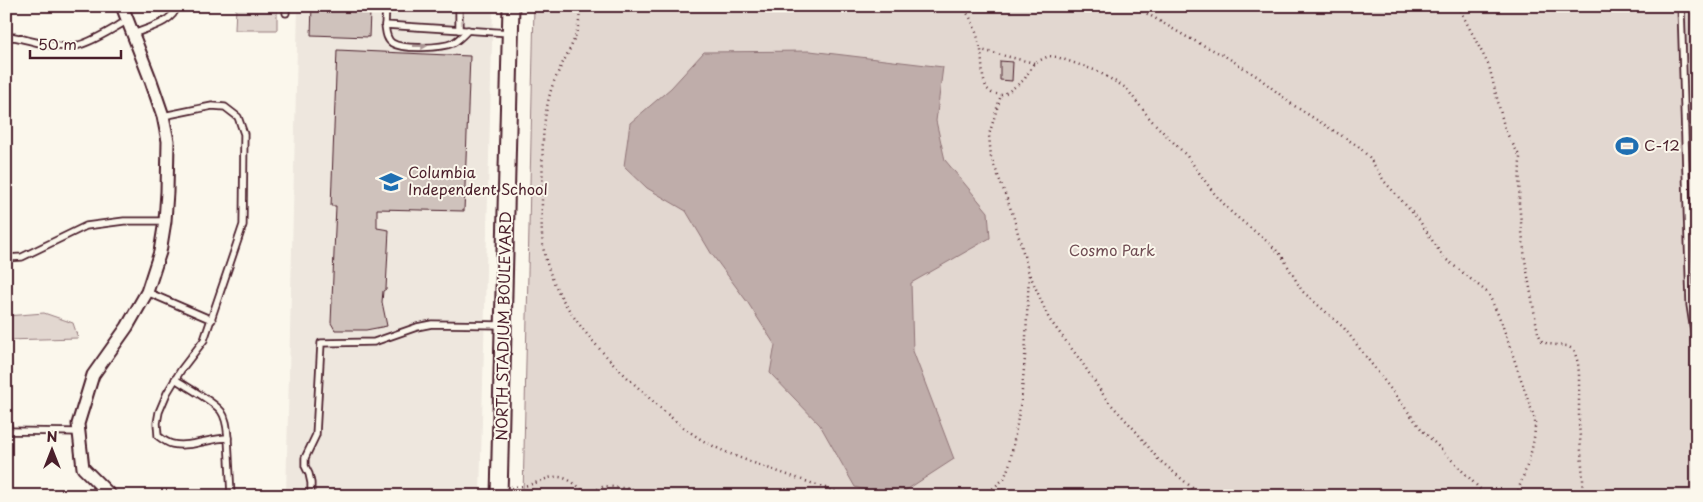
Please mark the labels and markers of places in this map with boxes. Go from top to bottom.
sports icon: C-12 [1614,133,1640,159]
place label: C-12 [1644,133,1680,156]
place label: Columbia Independent School [408,160,548,200]
school or university icon: Columbia Independent School [378,169,404,195]

